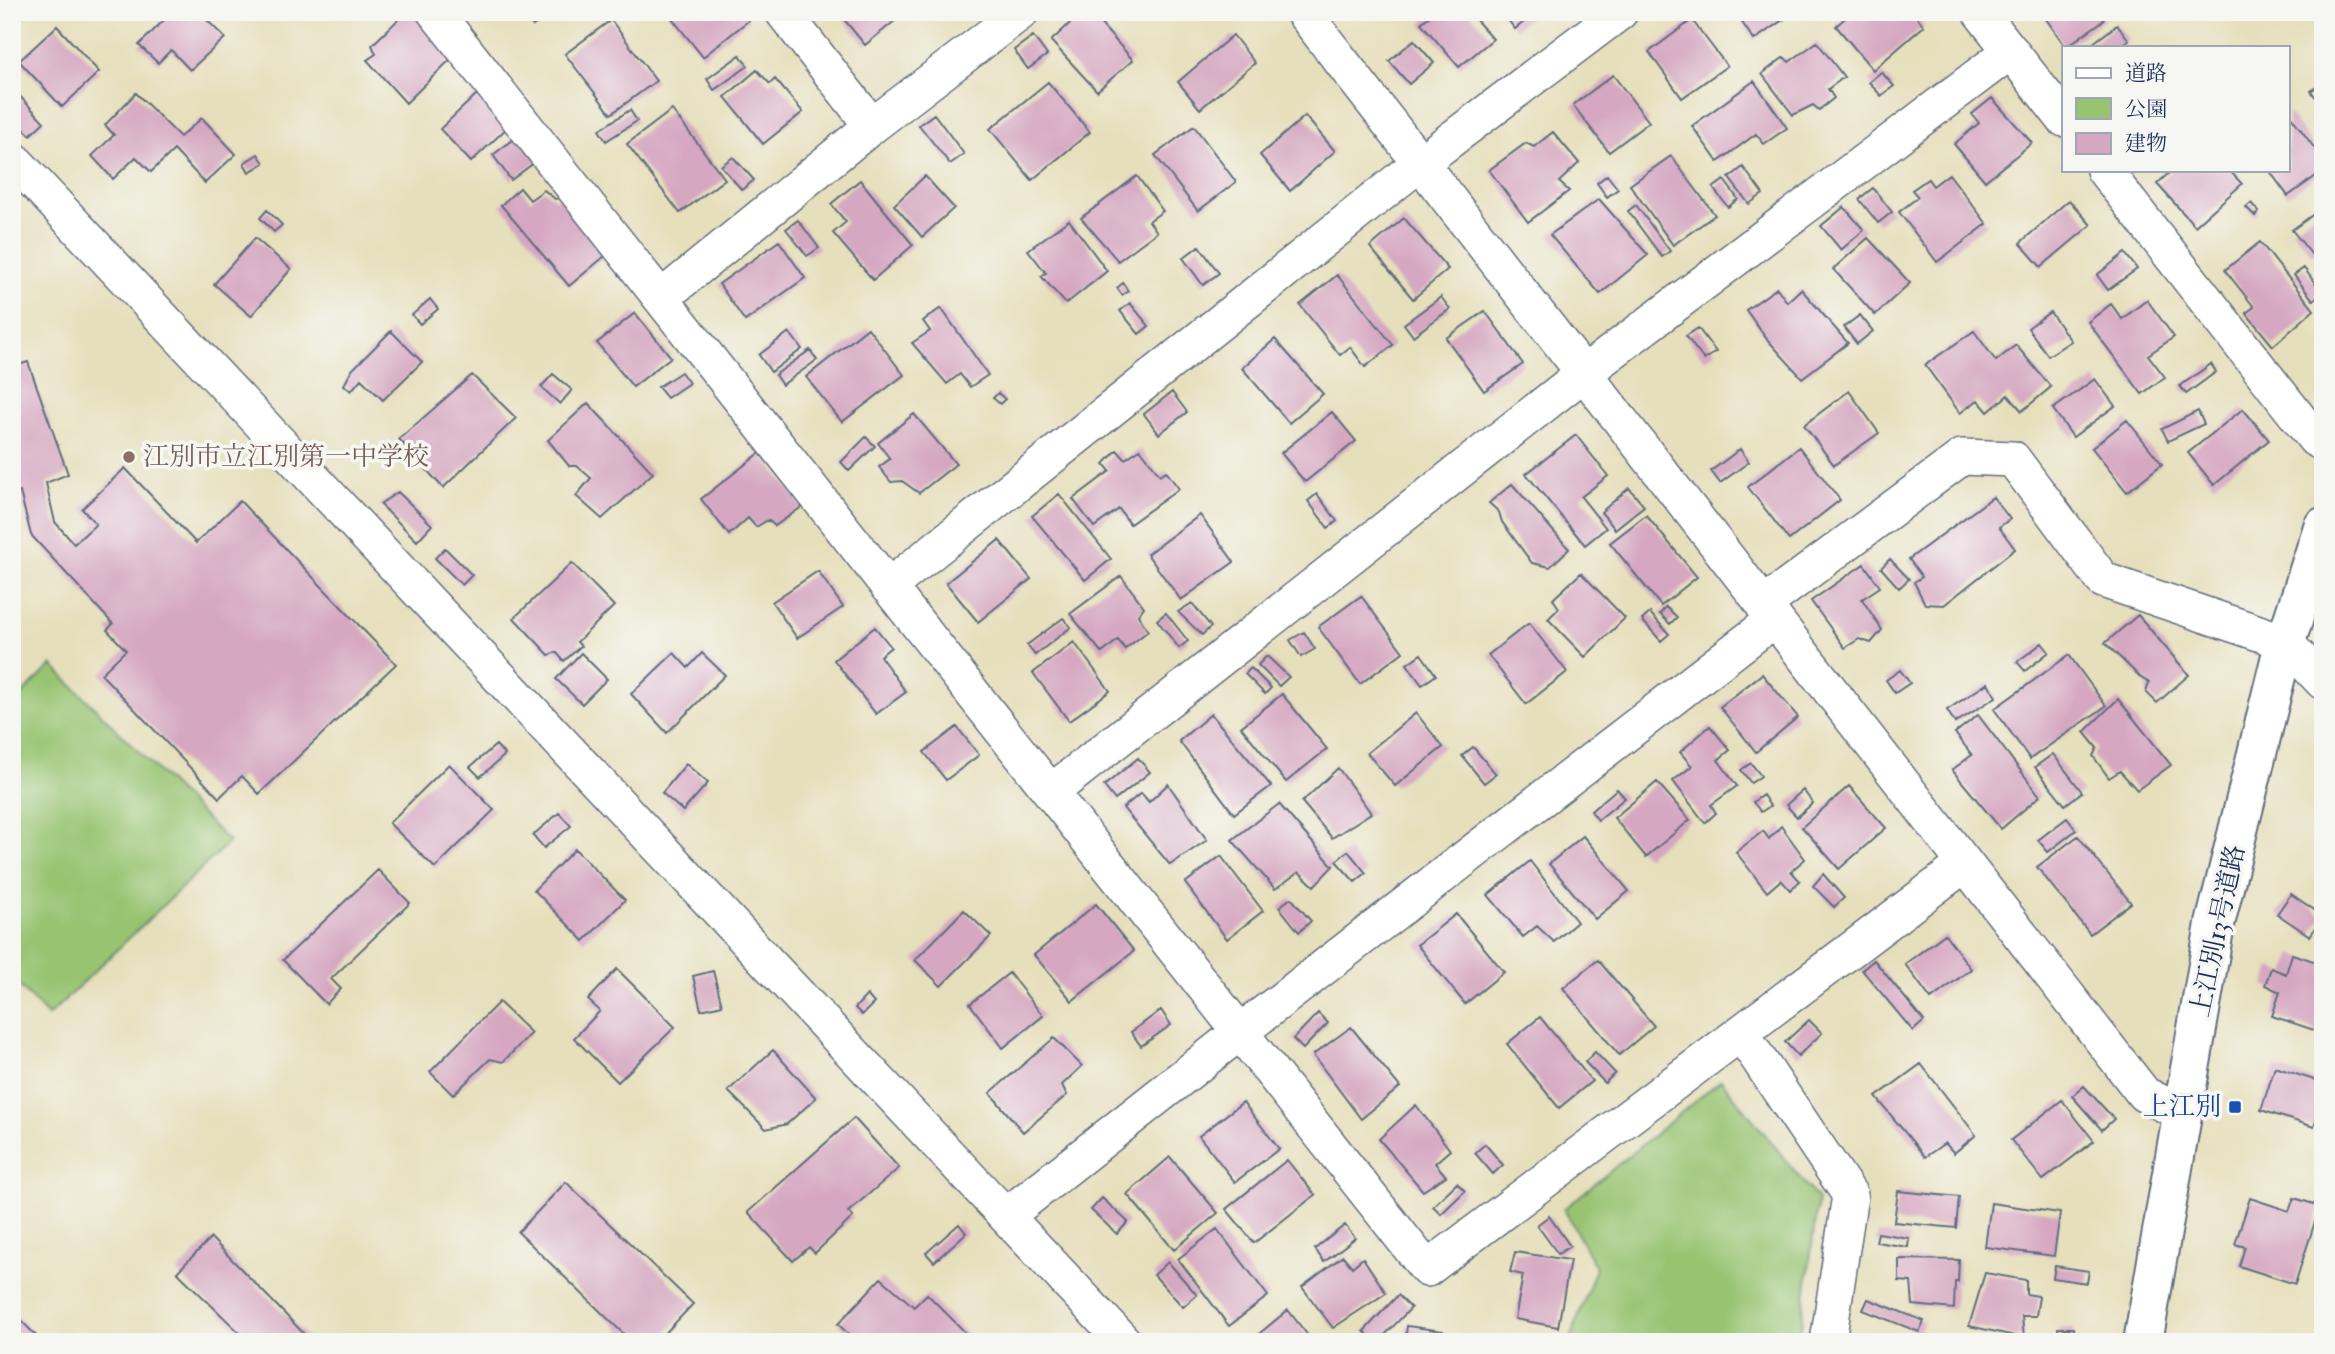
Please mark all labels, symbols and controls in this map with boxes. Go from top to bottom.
legend [2062,46,2290,172]
text: 道路 [2125,60,2167,87]
text: 公園 [2125,96,2167,123]
text: 建物 [2125,130,2167,157]
place label: 江別市立江別第一中学校 [143,441,429,473]
marker: 江別市立江別第一中学校 [121,449,137,465]
street label: 上江別13号道路 [2184,842,2252,1020]
place label: 上江別 [2143,1091,2221,1123]
marker: 上江別 [2227,1099,2243,1115]

